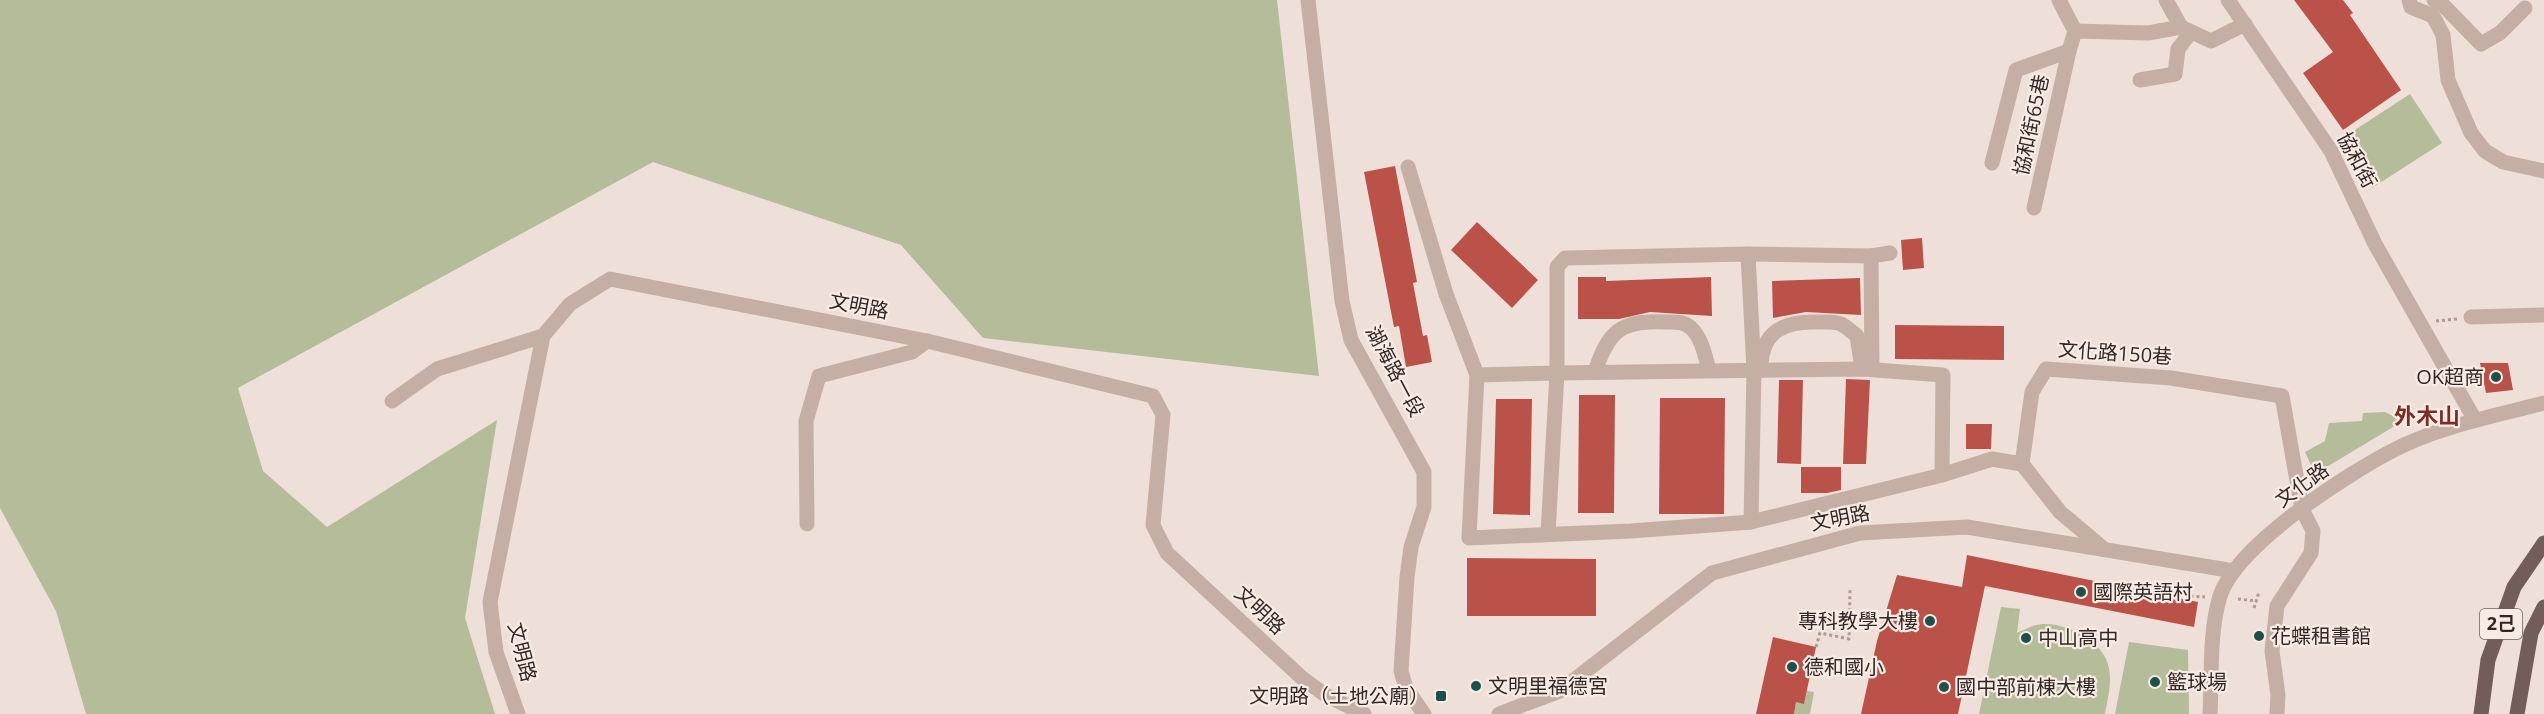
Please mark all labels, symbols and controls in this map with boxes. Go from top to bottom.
street label: 協和街65巷 [2007,72,2054,178]
street label: 協和街 [2331,127,2383,193]
street label: 文明路 [827,287,891,324]
street label: 湖海路一段 [1360,320,1431,421]
street label: 文化路150巷 [2057,335,2173,370]
place label: OK超商 [2416,363,2484,390]
marker: OK超商 [2489,370,2503,384]
district label: 外木山 [2394,400,2460,430]
street label: 文化路 [2270,456,2334,513]
street label: 文明路 [1808,499,1872,536]
place label: 國際英語村 [2093,578,2193,605]
street label: 文明路 [1229,579,1291,640]
marker: 國際英語村 [2074,585,2088,599]
place label: 專科教學大樓 [1798,607,1918,634]
road number: 2己 [2480,609,2522,639]
marker: 專科教學大樓 [1923,614,1937,628]
street label: 文明路 [502,620,543,684]
place label: 花蝶租書館 [2271,622,2371,649]
place label: 中山高中 [2038,624,2118,651]
marker: 花蝶租書館 [2252,629,2266,643]
marker: 中山高中 [2019,631,2033,645]
place label: 德和國小 [1804,653,1884,680]
marker: 德和國小 [1785,660,1799,674]
place label: 籃球場 [2167,668,2227,695]
place label: 文明里福德宮 [1488,672,1608,699]
place label: 國中部前棟大樓 [1956,673,2096,700]
marker: 籃球場 [2148,675,2162,689]
marker: 文明里福德宮 [1469,679,1483,693]
marker: 國中部前棟大樓 [1937,680,1951,694]
place label: 文明路（土地公廟） [1249,682,1429,709]
marker: 文明路（土地公廟） [1434,689,1448,703]

